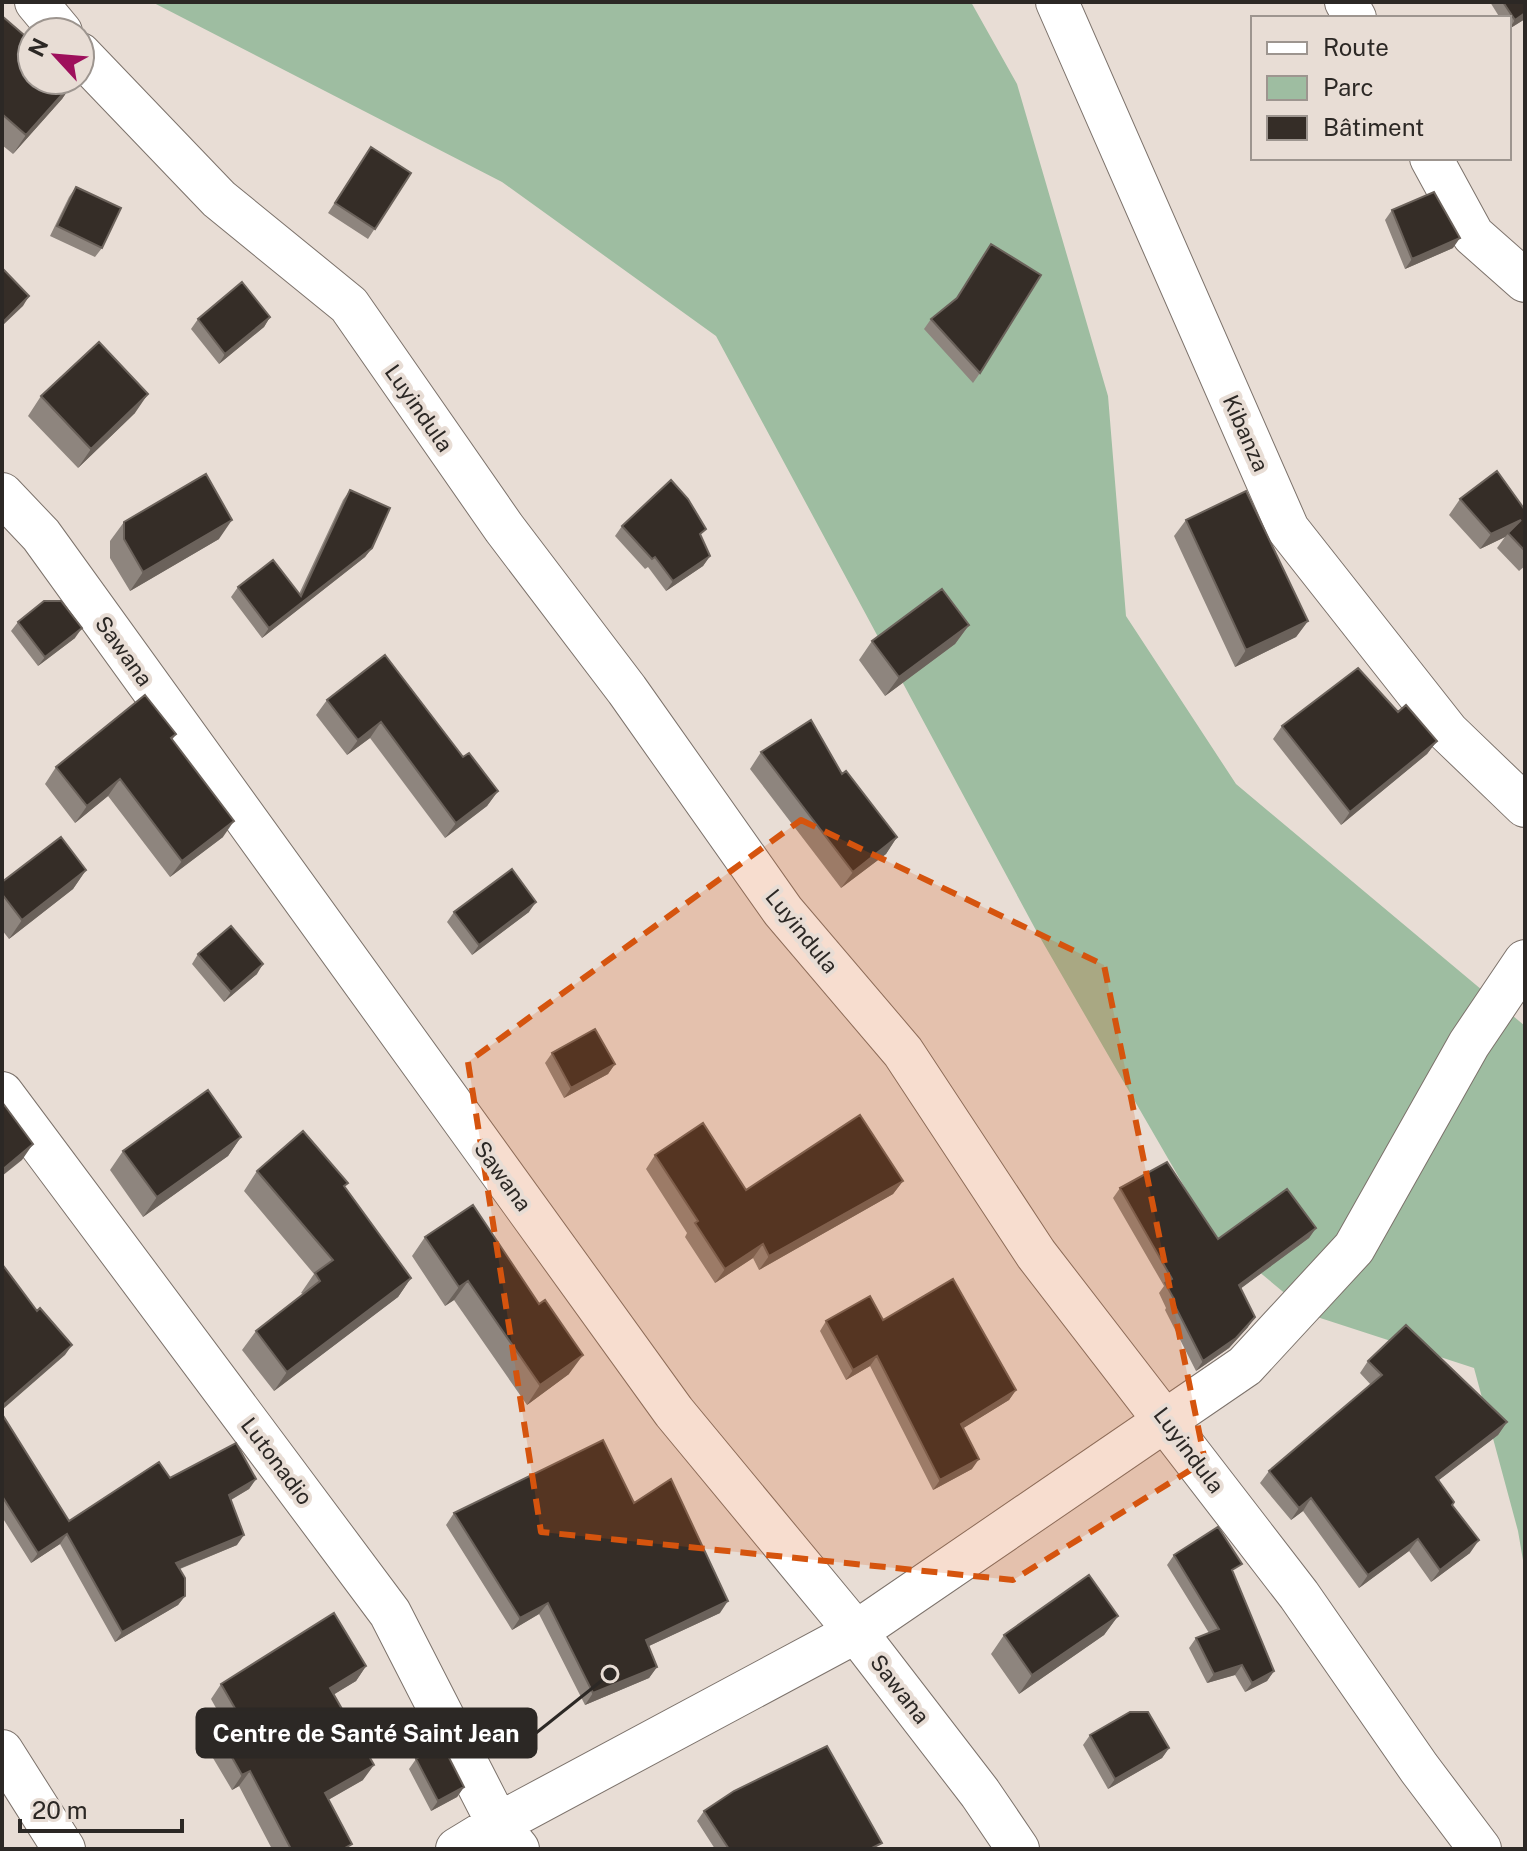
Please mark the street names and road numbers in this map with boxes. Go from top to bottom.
street label: Luyindula [380,359,458,457]
street label: Kibanza [1218,391,1274,475]
street label: Sawana [90,611,158,691]
street label: Luyindula [760,884,844,978]
street label: Sawana [469,1136,537,1216]
street label: Luyindula [1148,1402,1230,1498]
street label: Lutonadio [236,1412,318,1510]
street label: Sawana [865,1649,935,1729]

